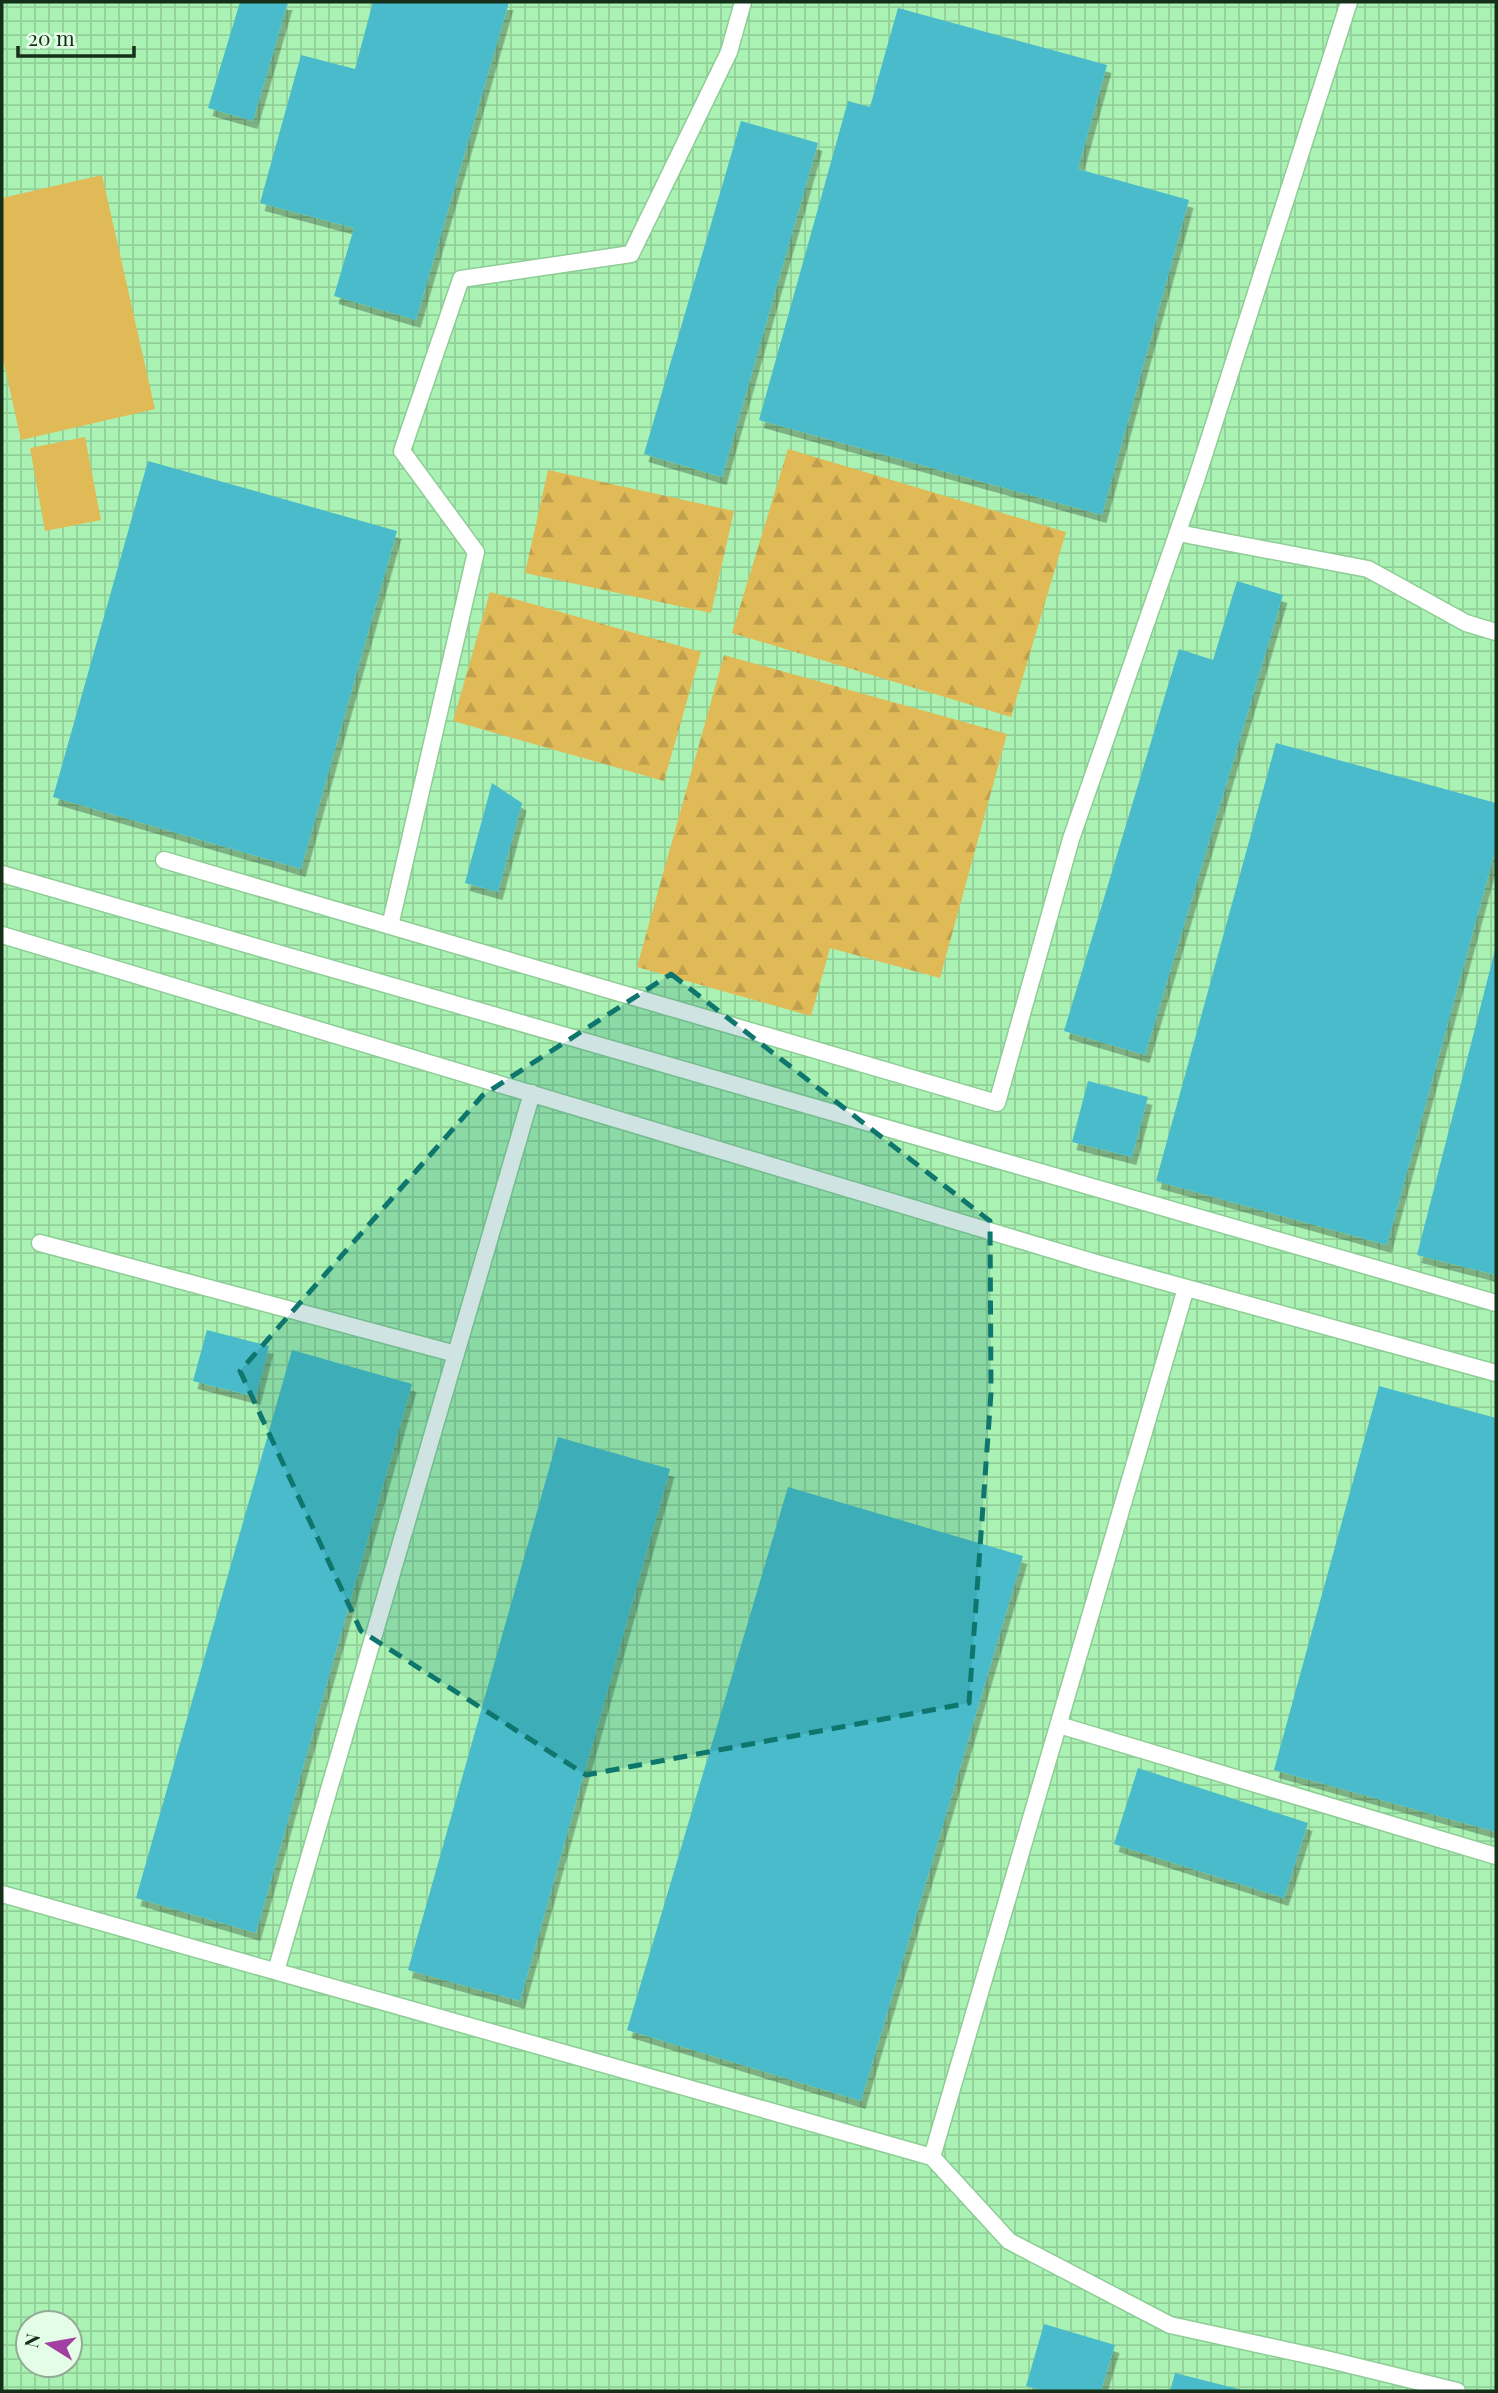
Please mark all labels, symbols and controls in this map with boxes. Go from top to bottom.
scale bar [18,14,133,58]
text: 20 m [28,23,75,51]
north arrow [14,2309,84,2379]
text: N [17,2331,45,2350]

